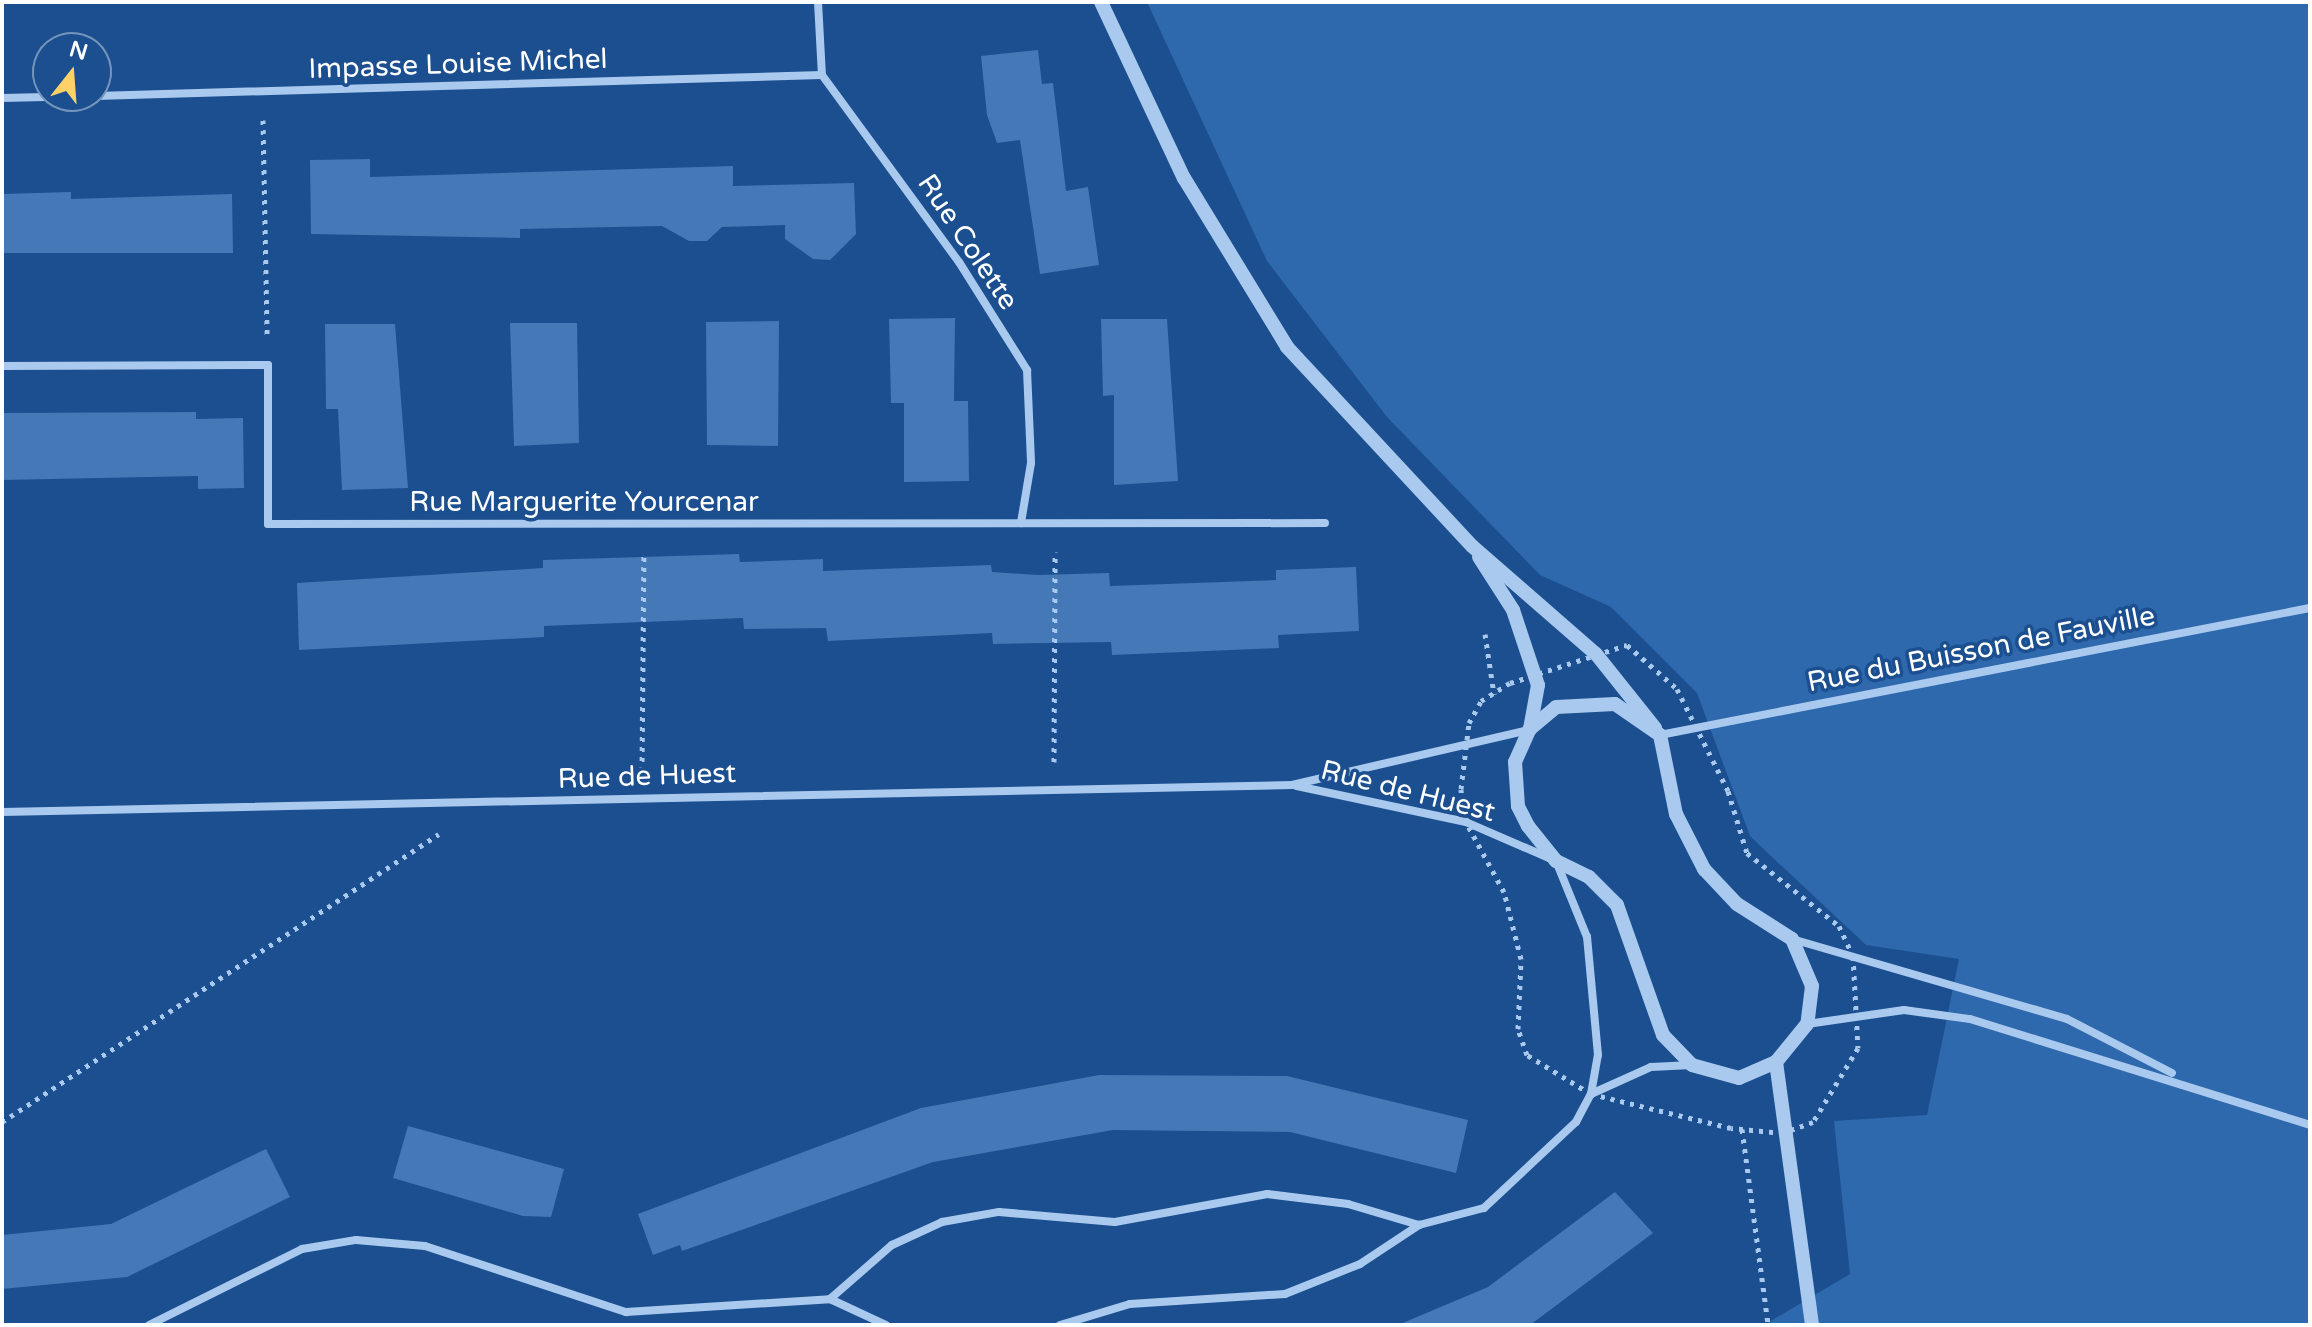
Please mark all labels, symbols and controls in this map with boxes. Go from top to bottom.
north arrow [32,32,112,112]
text: N [66,36,91,66]
street label: Impasse Louise Michel [308,42,608,86]
street label: Rue Colette [910,168,1026,316]
street label: Rue Marguerite Yourcenar [409,485,759,519]
street label: Rue du Buisson de Fauville [1804,599,2158,699]
street label: Rue de Huest [1317,753,1499,829]
street label: Rue de Huest [557,756,737,796]

